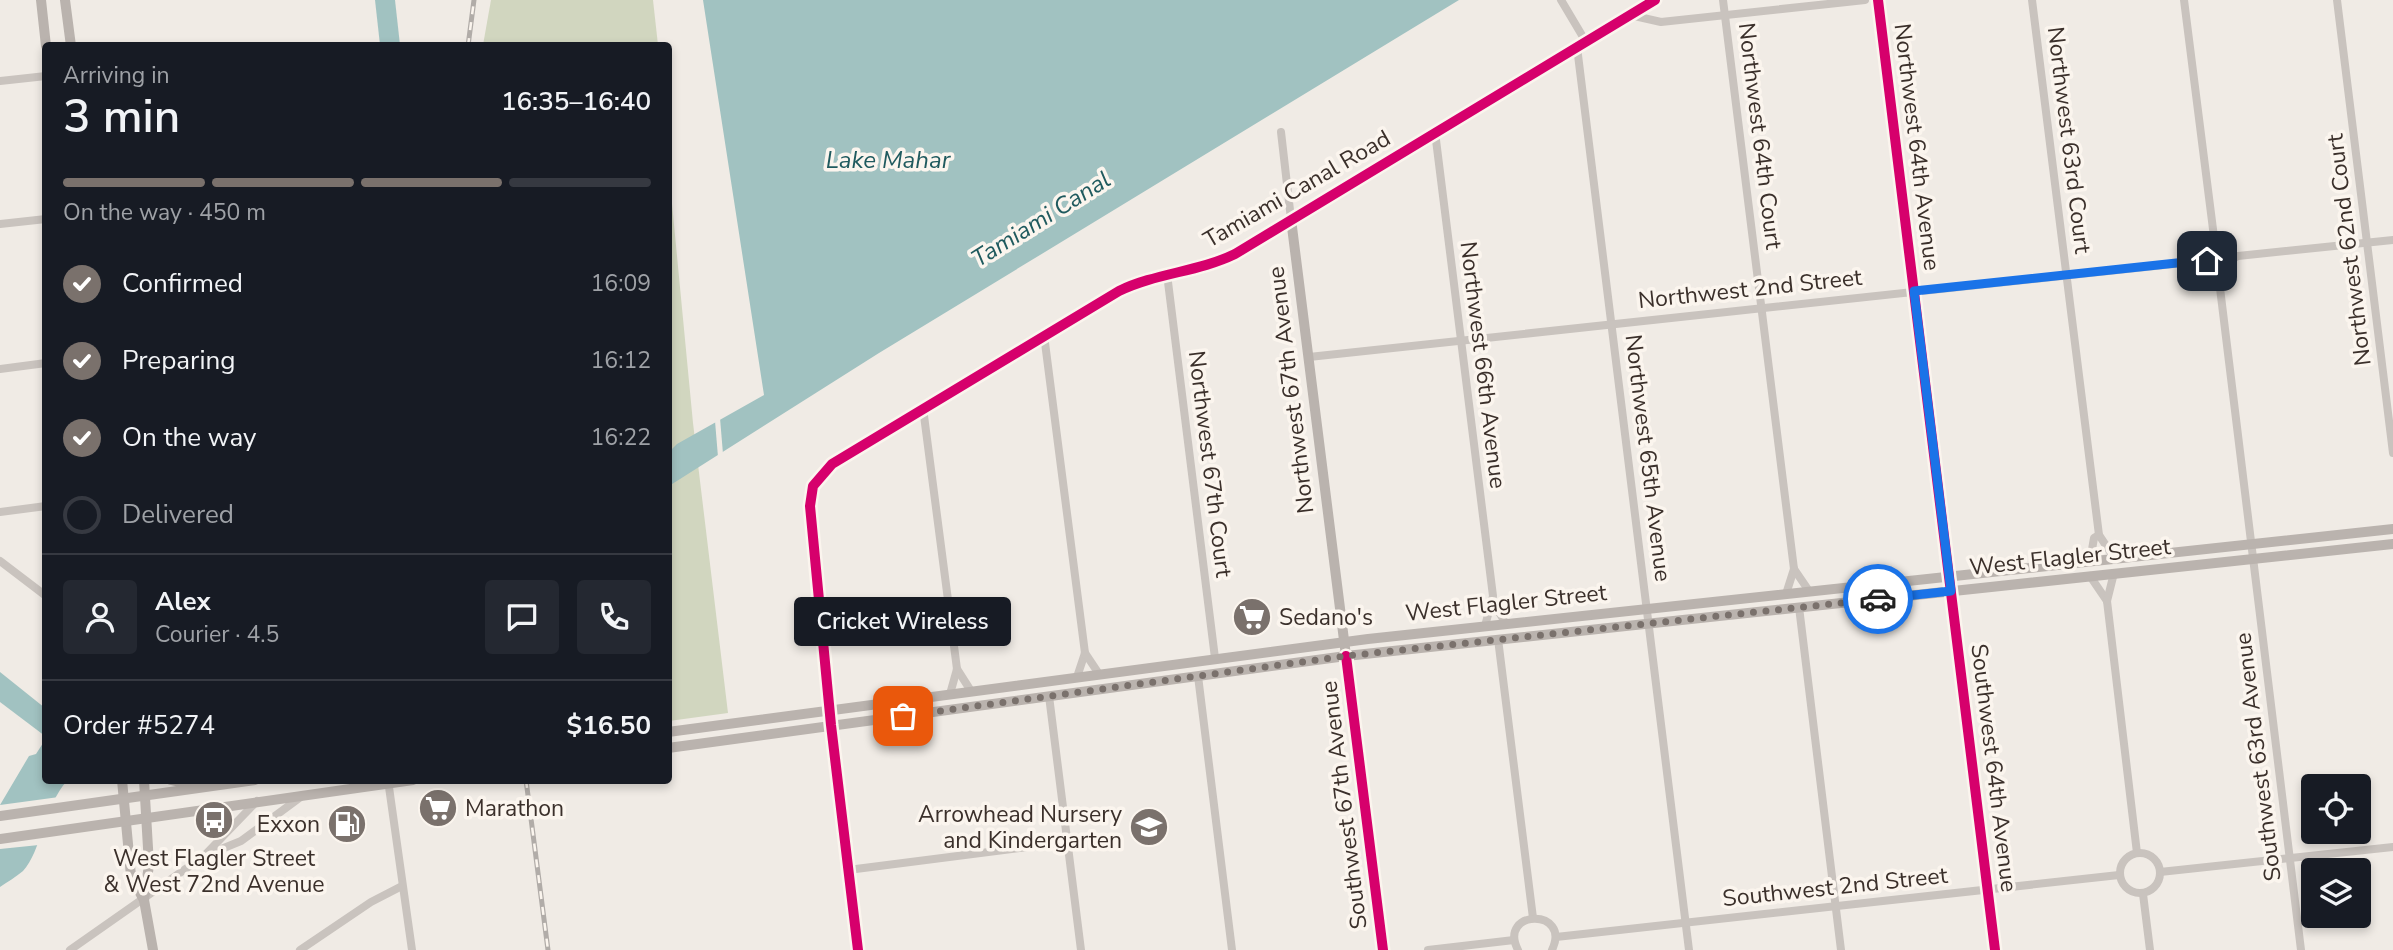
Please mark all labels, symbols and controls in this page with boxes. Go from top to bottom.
street label: Northwest 64th Court [1731,21,1789,252]
street label: Northwest 64th Avenue [1886,22,1948,272]
street label: Northwest 63rd Court [2040,25,2098,256]
text: Arriving in [63,60,170,91]
text: 16:35–16:40 [501,84,651,119]
text: 3 min [63,85,180,148]
street label: Tamiami Canal Road [1198,123,1396,255]
street label: Northwest 62nd Court [2319,131,2379,368]
water label: Lake Mahar [826,144,952,176]
water label: Tamiami Canal [965,163,1117,275]
text: On the way · 450 m [63,197,266,228]
pin [2177,231,2237,291]
street label: Northwest 66th Avenue [1452,240,1514,490]
icon: home [2188,242,2226,280]
street label: Northwest 2nd Street [1637,262,1864,316]
icon: check [63,265,101,303]
street label: Northwest 67th Avenue [1260,265,1322,515]
text: Confirmed [122,266,243,301]
text: 16:09 [591,268,651,299]
street label: Northwest 65th Avenue [1617,333,1679,583]
icon: check [63,342,101,380]
text: Preparing [122,343,235,378]
text: 16:12 [591,345,651,376]
street label: Northwest 67th Court [1181,349,1239,580]
icon: check [63,419,101,457]
text: On the way [122,420,256,455]
text: 16:22 [591,422,651,453]
text: Delivered [122,497,234,532]
street label: West Flagler Street [1968,531,2173,583]
courier [1843,564,1913,634]
street label: West Flagler Street [1404,577,1609,629]
button: person [63,580,137,654]
button: chat [485,580,559,654]
button: phone [577,580,651,654]
icon: car [1859,580,1897,618]
text: Alex [155,584,211,619]
supermarket icon: Sedano's [1231,596,1273,638]
callout: Cricket Wireless [794,597,1012,646]
place label: Sedano's [1279,602,1373,633]
text: Cricket Wireless [816,606,989,637]
text: Courier · 4.5 [155,619,279,650]
street label: Southwest 63rd Avenue [2227,631,2289,883]
street label: Southwest 64th Avenue [1963,642,2025,894]
street label: Southwest 67th Avenue [1313,679,1375,931]
pin [873,686,933,746]
icon: bag [884,697,922,735]
text: Order #5274 [63,708,215,743]
text: $16.50 [567,708,651,743]
map controls [2301,774,2371,928]
button: locate [2301,774,2371,844]
supermarket icon: Marathon [417,787,459,829]
place label: Marathon [465,793,564,824]
bus stop icon: West Flagler Street & West 72nd Avenue [193,799,235,841]
place label: Arrowhead Nursery and Kindergarten [918,799,1122,856]
fuel station icon: Exxon [326,803,368,845]
school or university icon: Arrowhead Nursery and Kindergarten [1128,806,1170,848]
place label: Exxon [257,809,320,840]
place label: West Flagler Street & West 72nd Avenue [103,843,325,900]
button: layers [2301,858,2371,928]
street label: Southwest 2nd Street [1721,860,1950,914]

